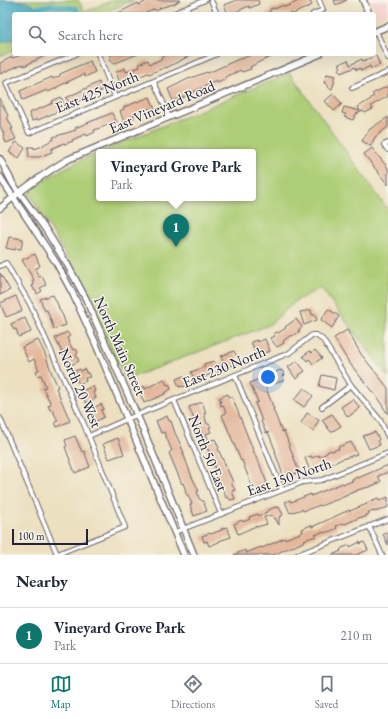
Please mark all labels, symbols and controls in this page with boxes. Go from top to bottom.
search box [12,12,376,56]
icon: search [26,23,48,45]
text: Search here [58,25,123,44]
street label: East 425 North [52,66,141,117]
street label: East Vineyard Road [106,76,218,137]
popup [96,149,256,201]
text: Vineyard Grove Park [110,157,242,176]
text: Park [110,176,133,193]
pin: 1 [163,214,189,247]
street label: North Main Street [90,293,151,399]
street label: East 230 North [179,341,268,392]
street label: North 20 West [55,345,106,431]
your location [258,367,278,387]
street label: North 50 East [185,412,233,494]
street label: East 150 North [244,453,334,500]
scale bar [12,527,88,546]
text: 100 m [18,529,45,543]
text: Nearby [16,570,68,592]
text: Vineyard Grove Park [54,618,185,637]
text: 1 [26,627,32,644]
text: 210 m [341,627,372,644]
text: Park [54,637,76,654]
tab: Map [50,673,72,711]
tab: Directions [171,673,215,711]
tab: Saved [315,673,338,711]

